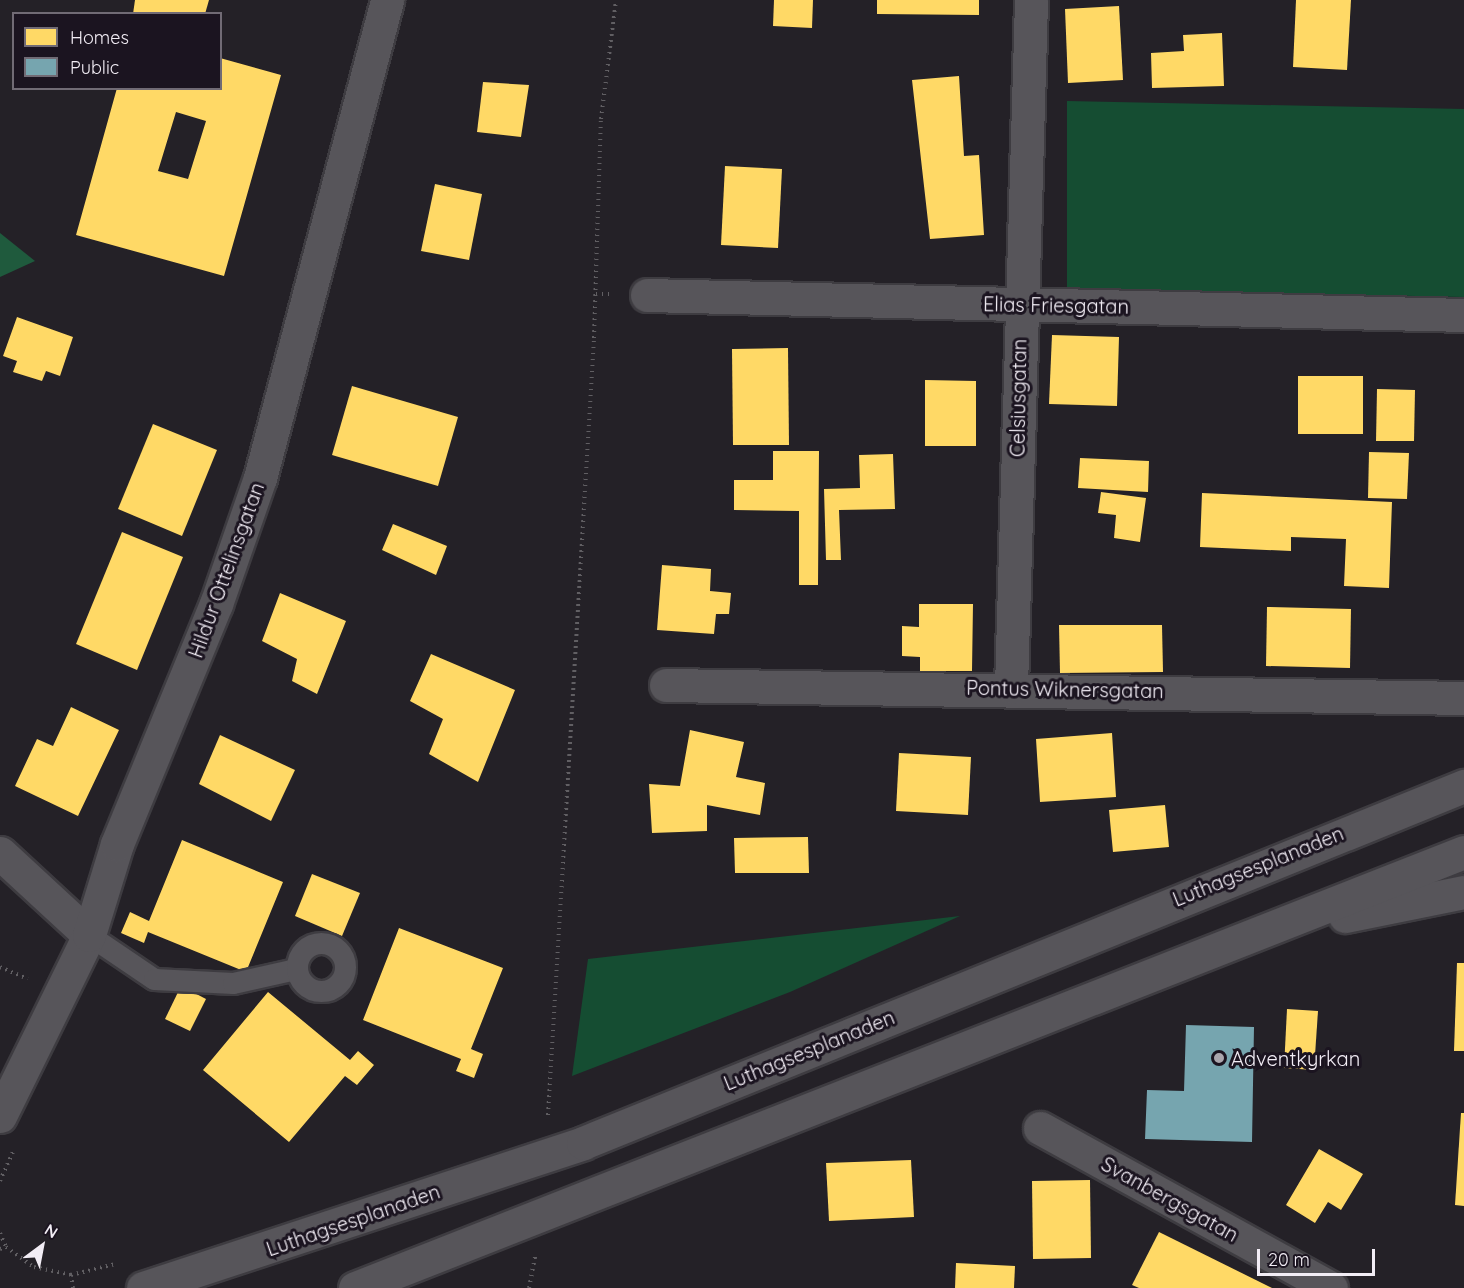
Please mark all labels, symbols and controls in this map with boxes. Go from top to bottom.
legend [12,12,222,90]
text: Homes [70,26,129,49]
text: Public [70,56,119,79]
street label: Elias Friesgatan [983,292,1129,318]
street label: Celsiusgatan [1005,339,1031,457]
street label: Hildur Ottelinsgatan [183,479,269,661]
street label: Pontus Wiknersgatan [966,675,1164,703]
street label: Luthagsesplanaden [1169,821,1347,911]
street label: Luthagsesplanaden [720,1005,898,1095]
place label: Adventkyrkan [1231,1046,1360,1070]
marker: Adventkyrkan [1212,1051,1226,1065]
street label: Svanbergsgatan [1097,1151,1243,1247]
street label: Luthagsesplanaden [263,1179,443,1261]
north arrow [12,1216,72,1276]
text: N [41,1219,62,1242]
scale bar [1260,1237,1378,1275]
text: 20 m [1268,1248,1310,1271]

